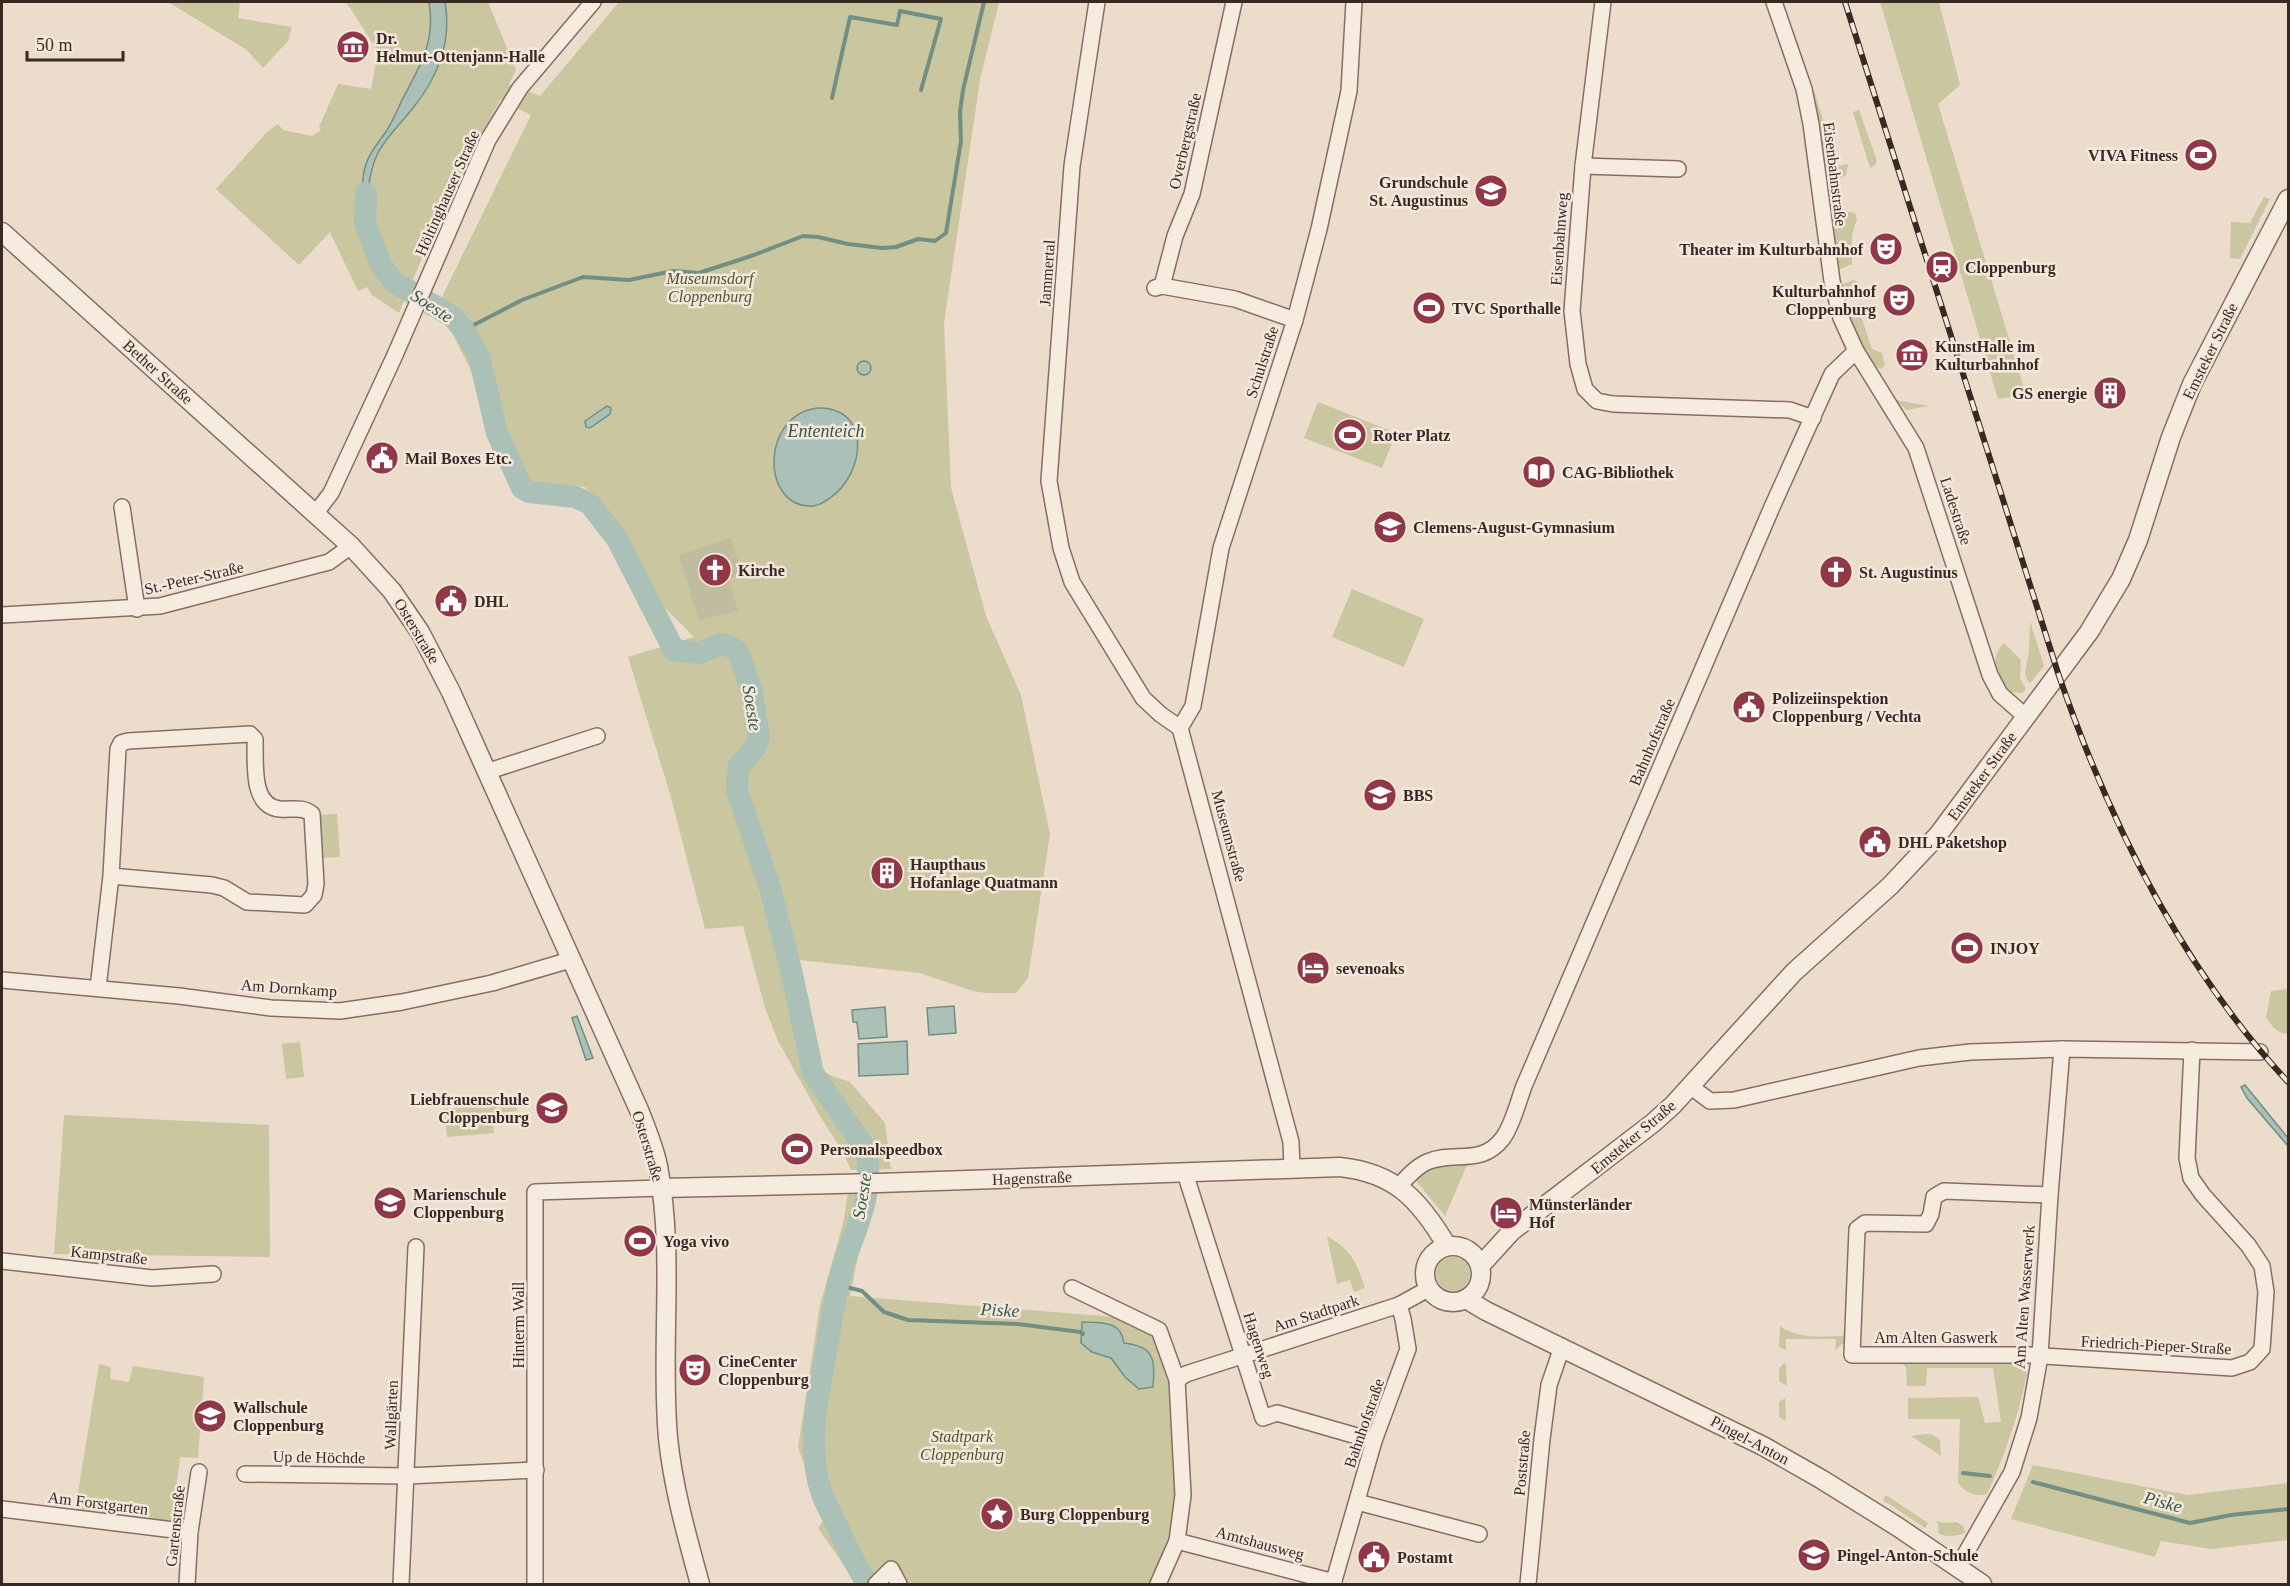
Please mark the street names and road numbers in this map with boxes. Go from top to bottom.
street label: Overbergstraße [1166,91,1205,191]
street label: Eisenbahnstraße [1820,121,1850,227]
street label: Höltinghauser Straße [412,128,483,259]
street label: Eisenbahnweg [1547,192,1572,286]
street label: Jammertal [1036,239,1058,307]
street label: Emsteker Straße [2179,300,2241,402]
street label: Schulstraße [1242,324,1282,400]
street label: Bether Straße [120,336,196,408]
street label: Ladestraße [1937,475,1975,547]
street label: St.-Peter-Straße [143,558,245,598]
street label: Osterstraße [391,595,443,667]
street label: Bahnhofstraße [1626,696,1678,788]
street label: Emsteker Straße [1944,728,2020,824]
street label: Museumstraße [1209,788,1249,884]
street label: Am Dornkamp [240,976,338,1001]
street label: Emsteker Straße [1587,1097,1679,1177]
street label: Osterstraße [629,1109,667,1183]
street label: Hagenstraße [992,1168,1072,1189]
street label: Am Alten Wasserwerk [2010,1224,2038,1370]
street label: Kampstraße [70,1243,148,1268]
street label: Hinterm Wall [510,1281,527,1368]
street label: Am Stadtpark [1271,1291,1361,1336]
street label: Hagenweg [1239,1310,1278,1380]
street label: Am Alten Gaswerk [1874,1329,1998,1346]
street label: Friedrich-Pieper-Straße [2080,1333,2232,1358]
street label: Bahnhofstraße [1341,1376,1387,1470]
street label: Wallgärten [381,1380,402,1450]
street label: Pingel-Anton [1707,1412,1792,1469]
street label: Poststraße [1511,1429,1533,1497]
street label: Up de Höchde [273,1448,365,1467]
street label: Gartenstraße [162,1484,188,1568]
street label: Am Forstgarten [47,1488,149,1519]
street label: Amtshausweg [1214,1523,1306,1564]

